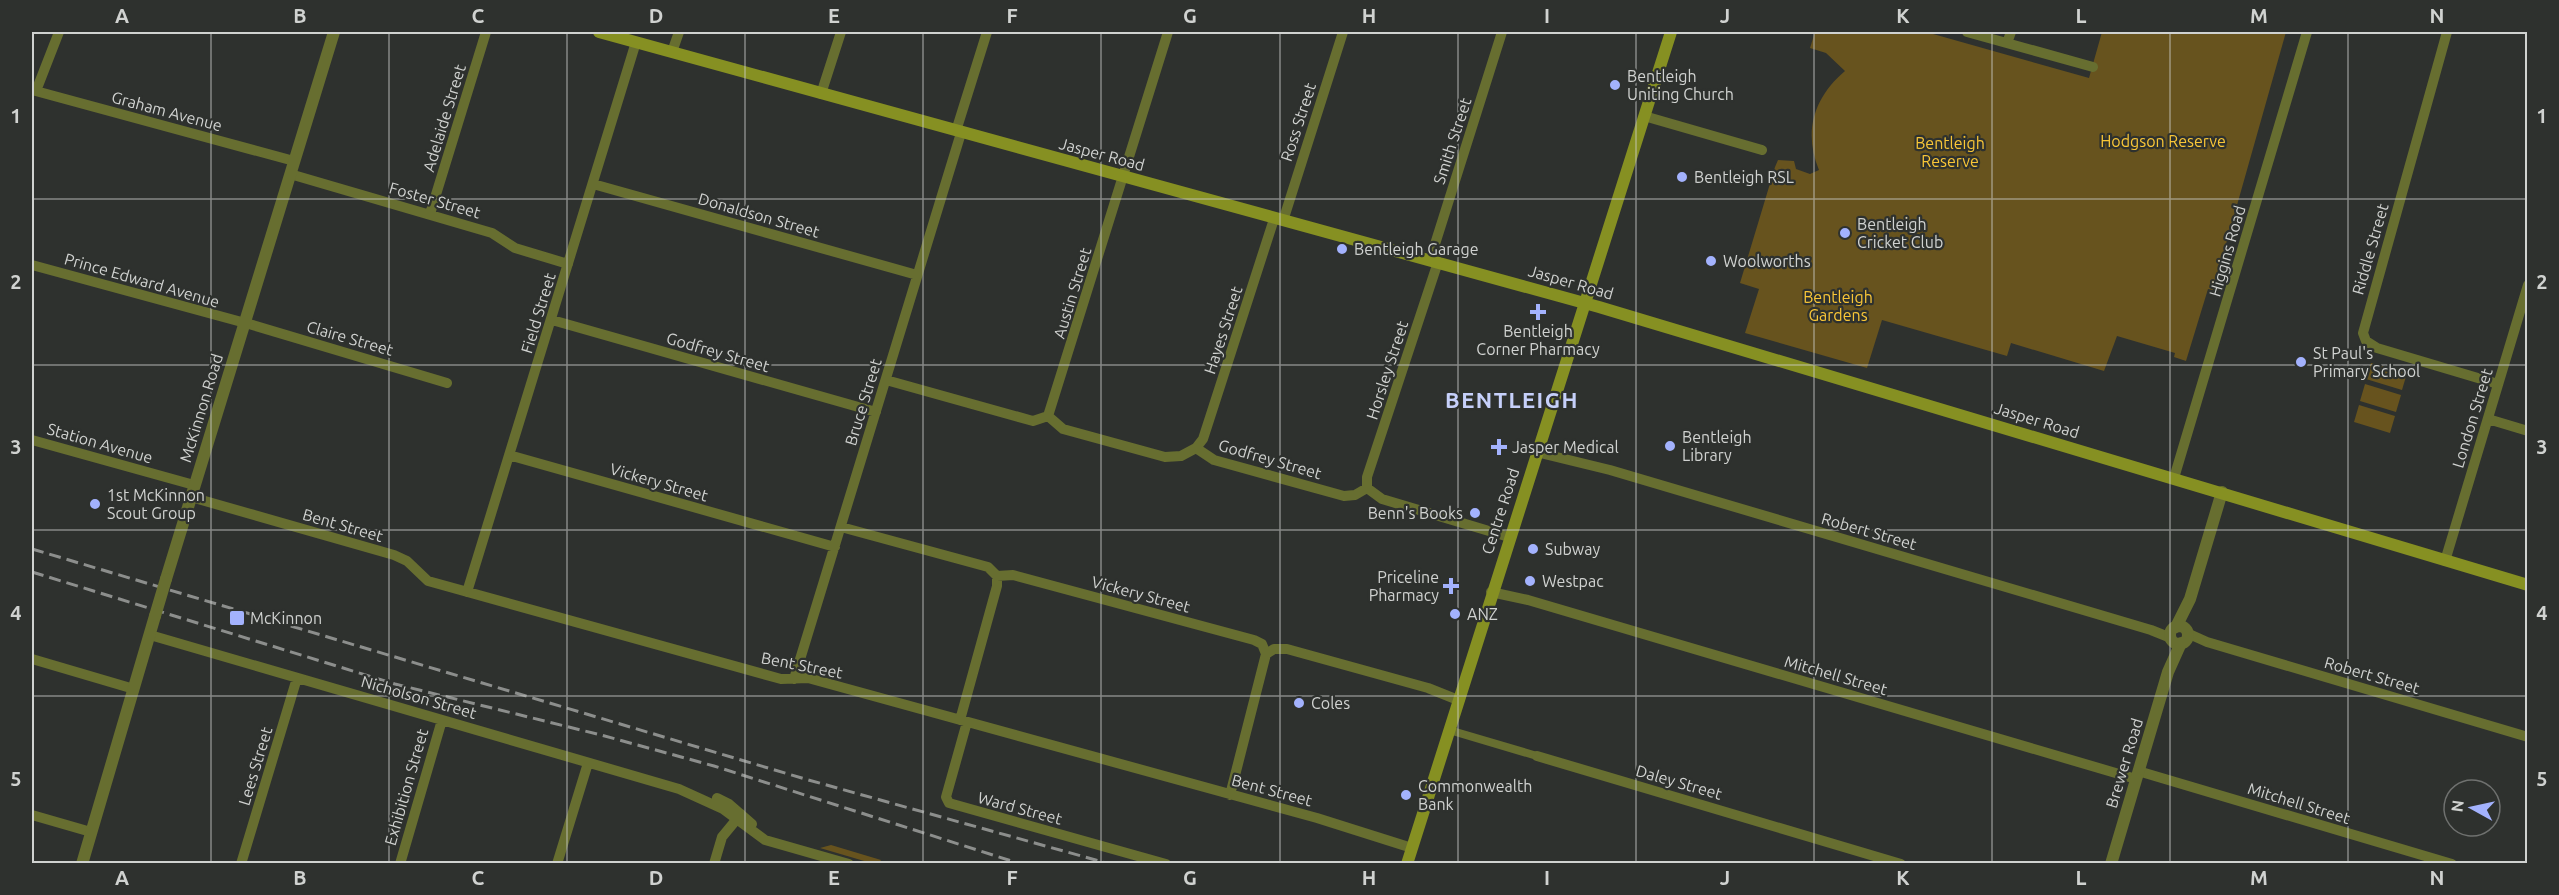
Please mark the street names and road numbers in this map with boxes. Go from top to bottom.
street label: Adelaide Street [419,61,469,174]
street label: Ross Street [1277,80,1319,164]
street label: Graham Avenue [110,88,224,134]
street label: Smith Street [1430,95,1475,187]
street label: Jasper Road [1057,134,1147,174]
street label: Foster Street [387,178,483,222]
street label: Donaldson Street [696,189,822,241]
street label: Riddle Street [2348,201,2392,297]
street label: Higgins Road [2205,203,2249,299]
street label: Austin Street [1050,245,1095,341]
street label: Prince Edward Avenue [62,249,222,311]
street label: Jasper Road [1526,261,1616,303]
street label: Field Street [517,270,559,355]
street label: Hayes Street [1200,283,1246,376]
street label: Claire Street [305,317,396,359]
street label: Horsley Street [1363,318,1412,422]
street label: Godfrey Street [664,329,772,376]
street label: McKinnon Road [176,352,226,464]
street label: Bruce Street [841,356,885,448]
street label: London Street [2448,366,2496,470]
street label: Jasper Road [1992,399,2082,441]
street label: Station Avenue [45,419,155,467]
street label: Godfrey Street [1216,436,1324,483]
street label: Vickery Street [608,459,711,505]
street label: Centre Road [1478,466,1522,556]
street label: Bent Street [301,505,386,545]
street label: Robert Street [1819,509,1919,553]
street label: Vickery Street [1090,572,1193,616]
street label: Bent Street [760,648,845,682]
street label: Mitchell Street [1782,652,1890,698]
street label: Robert Street [2322,653,2422,697]
street label: Nicholson Street [359,672,479,722]
street label: Brewer Road [2102,716,2146,810]
street label: Lees Street [235,724,276,807]
street label: Exhibition Street [381,726,431,847]
street label: Daley Street [1634,761,1725,803]
street label: Bent Street [1230,771,1315,810]
street label: Mitchell Street [2246,779,2353,827]
street label: Ward Street [976,788,1065,828]

